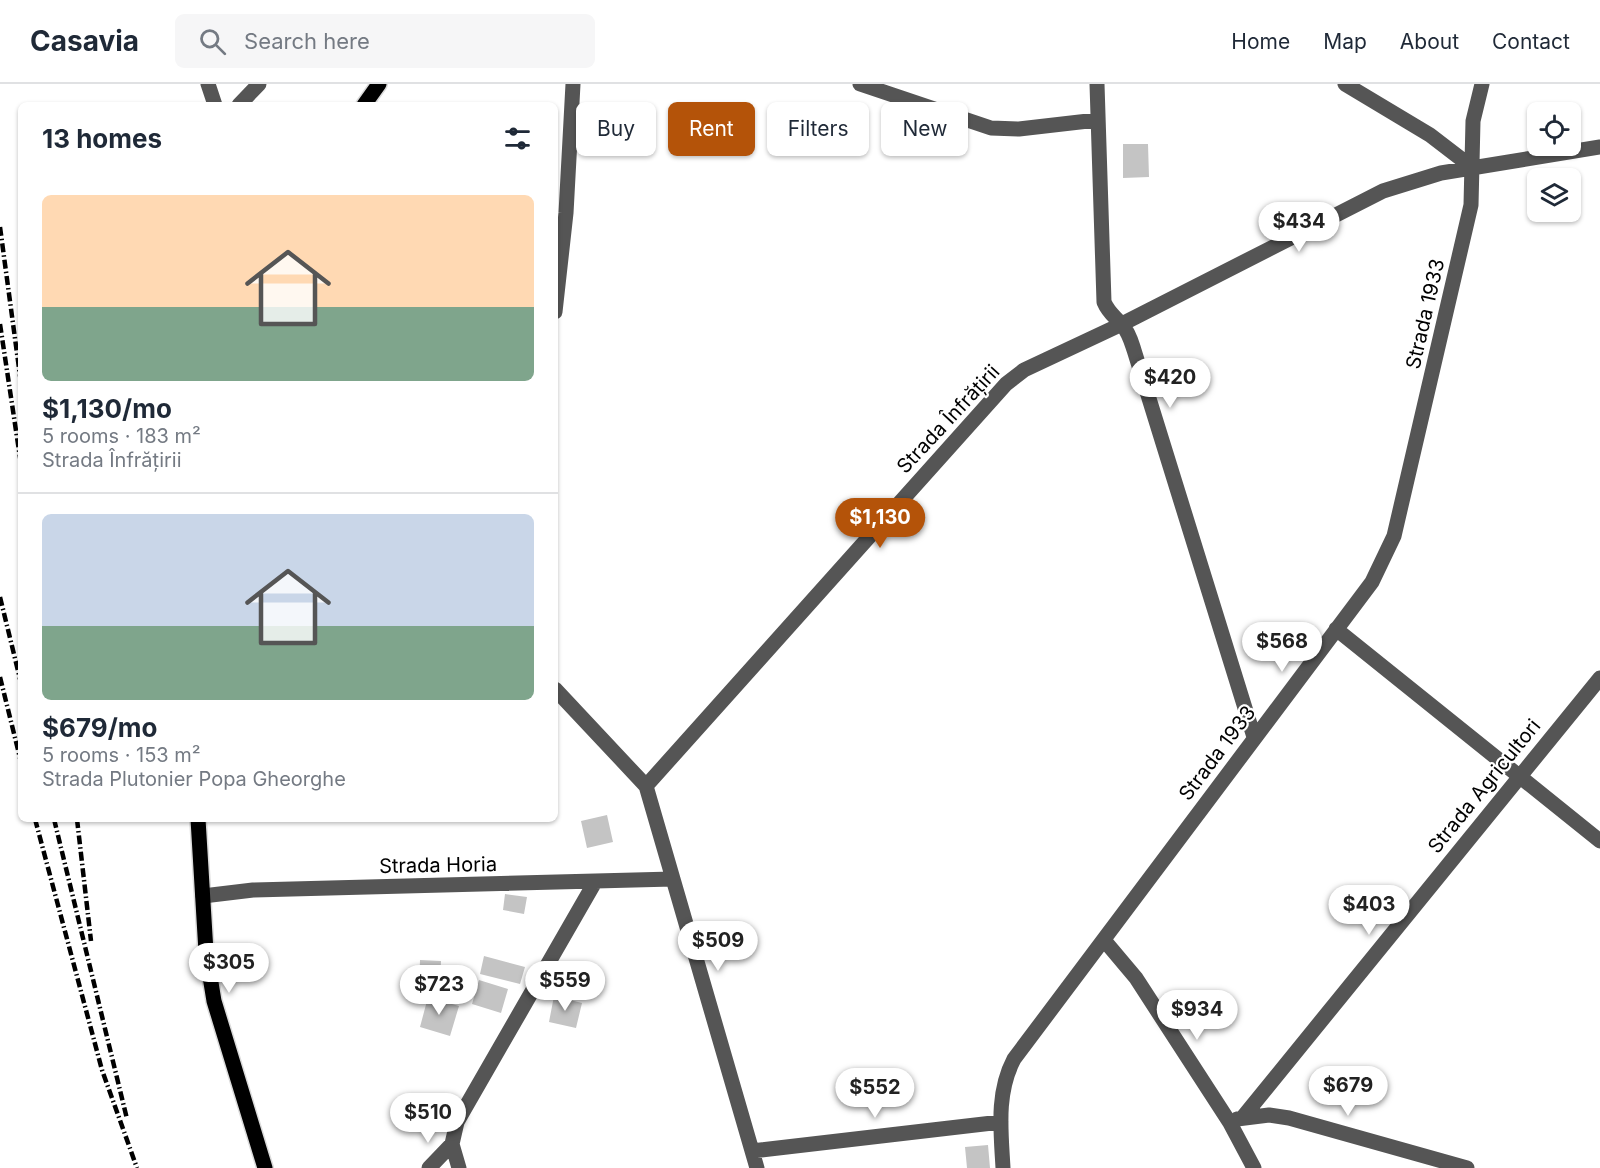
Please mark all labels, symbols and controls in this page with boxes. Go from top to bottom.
search box [175,14,595,68]
text: Casavia [30,24,139,58]
icon: search [196,25,229,58]
text: Search here [244,28,370,54]
text: Home [1231,29,1290,54]
text: Map [1323,29,1367,54]
text: About [1400,29,1459,54]
text: Contact [1492,29,1570,54]
chip: Buy [576,102,656,156]
chip: Rent [668,102,755,156]
chip: Filters [767,102,869,156]
chip: New [881,102,968,156]
map controls [1527,102,1581,222]
button: locate [1527,102,1581,156]
icon: filters [501,122,534,155]
text: 13 homes [42,123,162,154]
button: layers [1527,168,1581,222]
pin: $434 [1263,202,1335,253]
text: $434 [1272,209,1326,233]
icon: home [234,234,342,342]
street label: Strada 1933 [1401,256,1449,372]
pin: $420 [1134,358,1206,409]
street label: Strada Înfrățirii [892,360,1004,478]
text: $420 [1144,365,1196,389]
text: $1,130/mo [42,393,172,424]
text: 5 rooms · 183 m² [42,424,201,448]
text: Strada Înfrățirii [42,448,182,472]
pin: $1,130 [831,498,929,549]
text: $1,130 [849,505,911,529]
icon: home [234,553,342,661]
pin: $568 [1246,622,1318,673]
text: $568 [1256,629,1308,653]
street label: Strada 1933 [1174,701,1260,805]
text: $679/mo [42,712,157,743]
street label: Strada Agricultori [1423,714,1545,858]
text: 5 rooms · 153 m² [42,743,201,767]
text: Strada Plutonier Popa Gheorghe [42,767,346,791]
street label: Strada Horia [379,852,497,878]
pin: $403 [1333,885,1405,936]
text: $403 [1342,892,1396,916]
pin: $509 [682,921,754,972]
text: $509 [692,928,744,952]
pin: $305 [193,943,265,994]
text: $305 [203,950,255,974]
pin: $559 [529,961,601,1012]
pin: $723 [403,965,475,1016]
text: $559 [539,968,591,992]
text: $723 [414,972,464,996]
pin: $934 [1161,990,1233,1041]
text: $934 [1171,997,1223,1021]
pin: $679 [1312,1066,1384,1117]
pin: $552 [839,1068,911,1119]
text: $679 [1323,1073,1373,1097]
text: $552 [849,1075,901,1099]
pin: $510 [392,1093,464,1144]
text: $510 [404,1100,452,1124]

